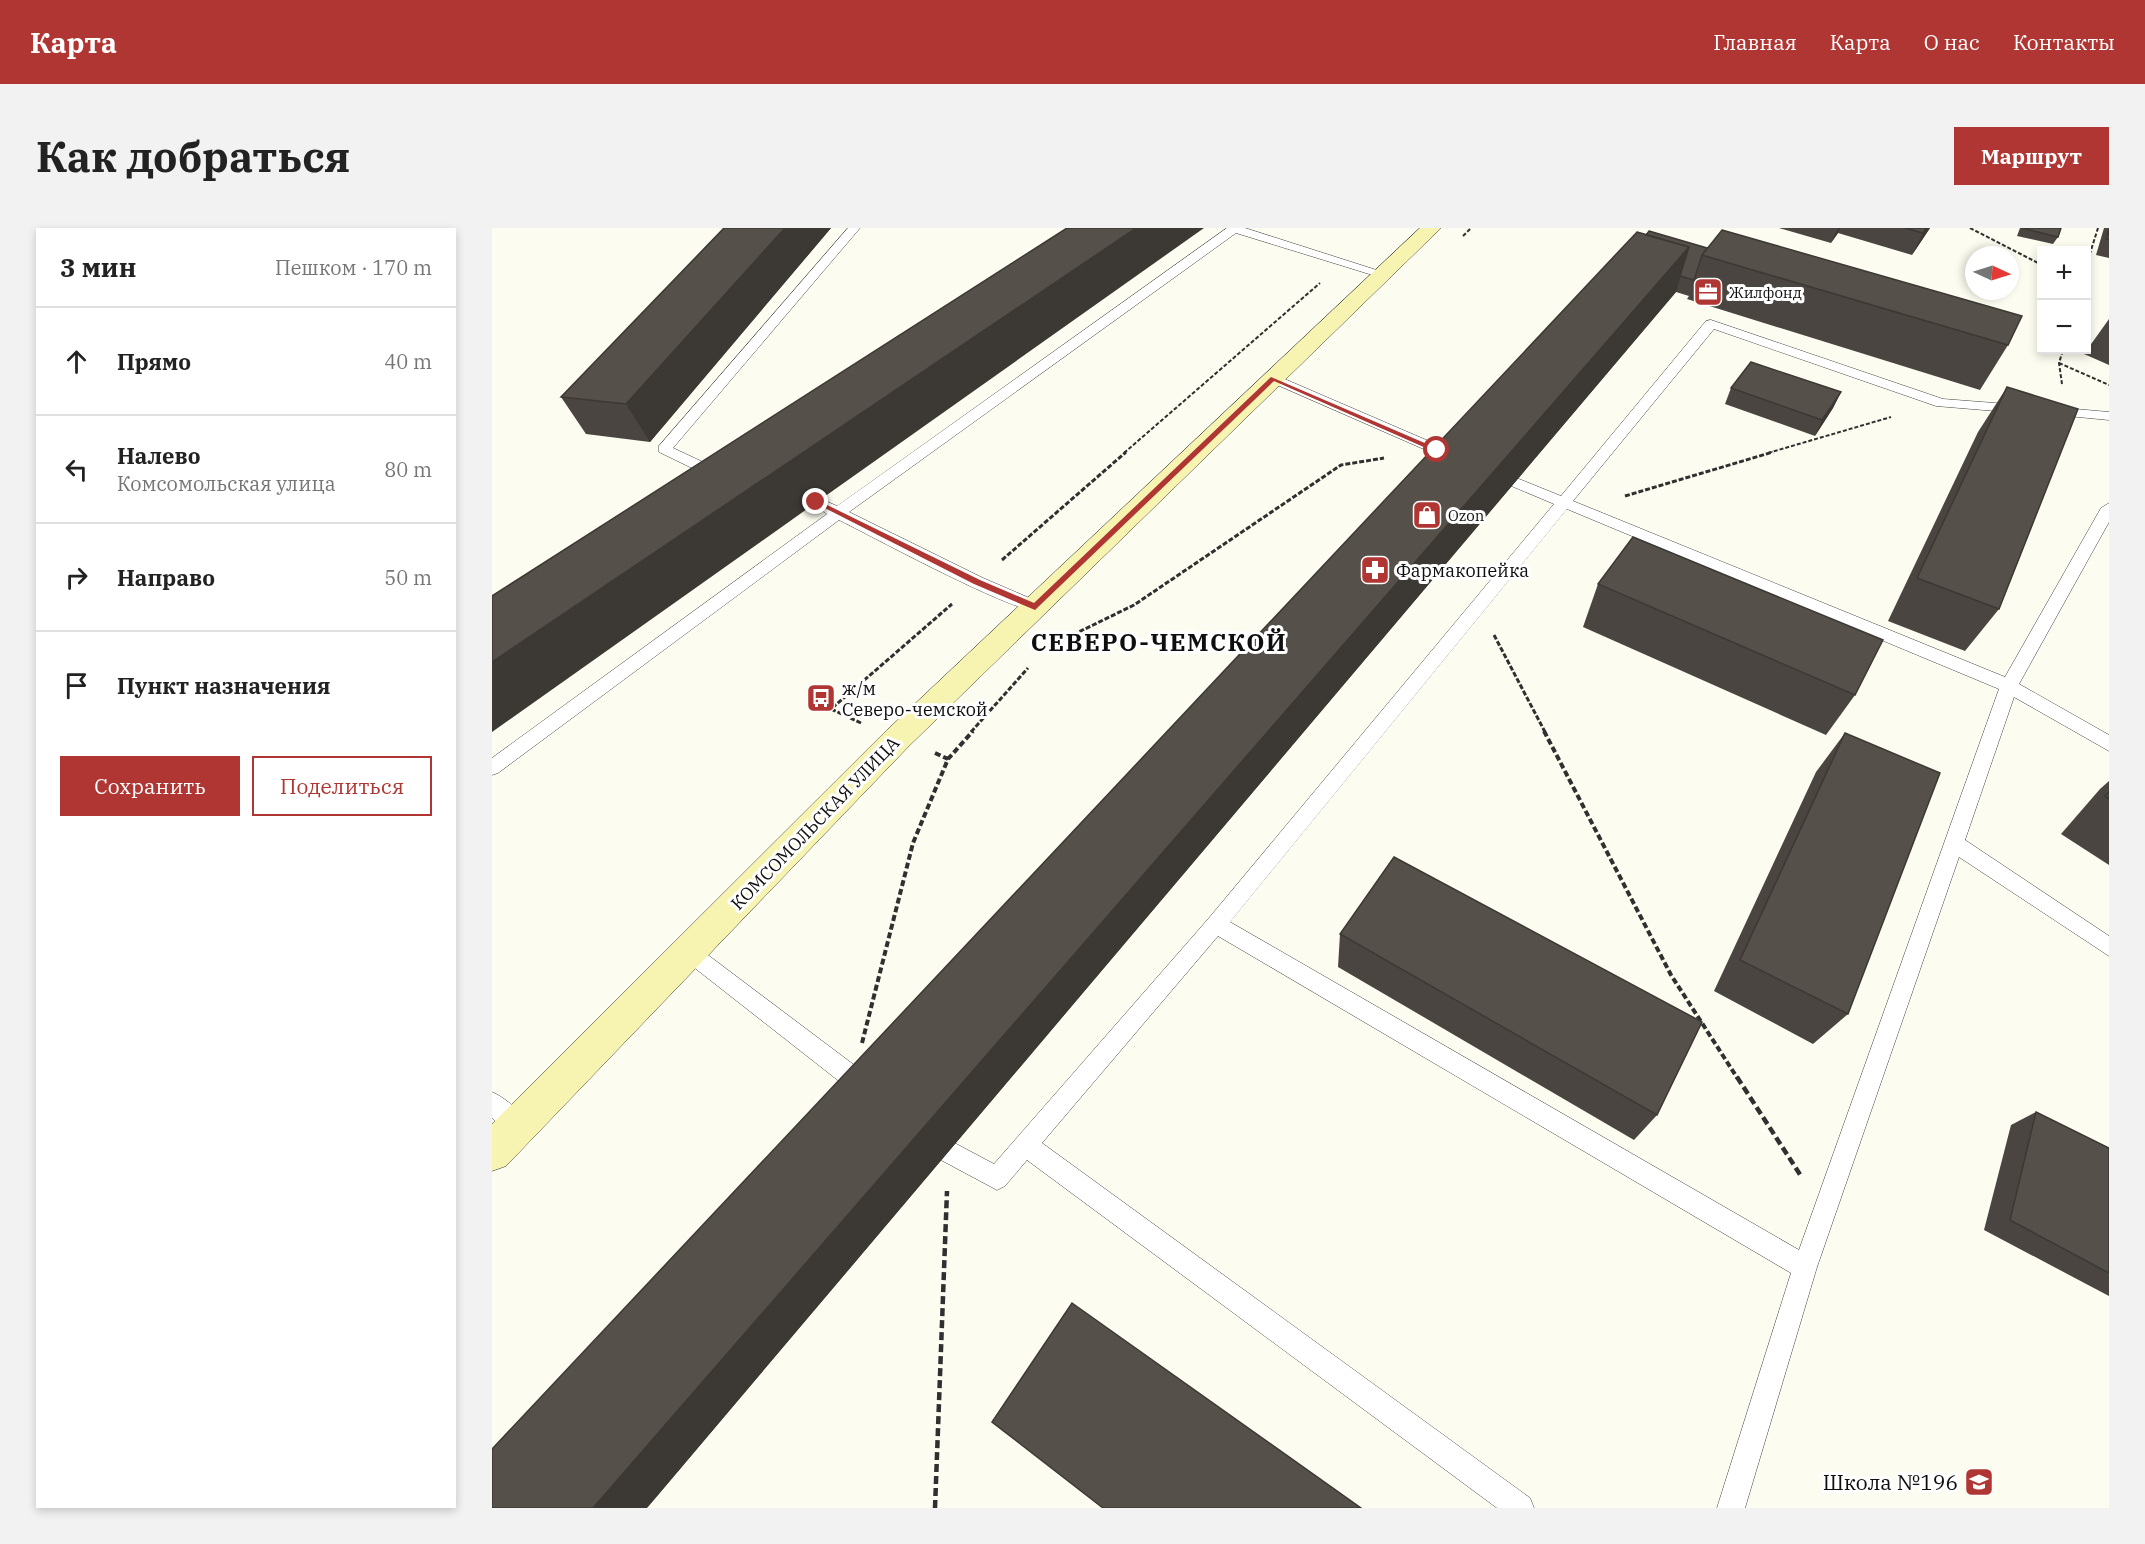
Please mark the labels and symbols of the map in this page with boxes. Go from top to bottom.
north arrow [1965,246,2019,300]
office icon: Жилфонд [1692,276,1724,308]
place label: Жилфонд [1729,283,1802,302]
route start [1423,436,1449,462]
route end [802,488,828,514]
shop icon: Ozon [1411,499,1443,531]
place label: Ozon [1448,506,1485,525]
pharmacy icon: Фармакопейка [1359,554,1391,586]
place label: Фармакопейка [1396,559,1529,582]
district label: СЕВЕРО-ЧЕМСКОЙ [1031,626,1287,658]
place label: ж/м Северо-чемской [842,677,988,721]
bus stop icon: ж/м Северо-чемской [805,682,837,714]
street label: КОМСОМОЛЬСКАЯ УЛИЦА [726,731,905,915]
school or university icon: Школа №196 [1963,1466,1995,1498]
place label: Школа №196 [1823,1468,1958,1496]

